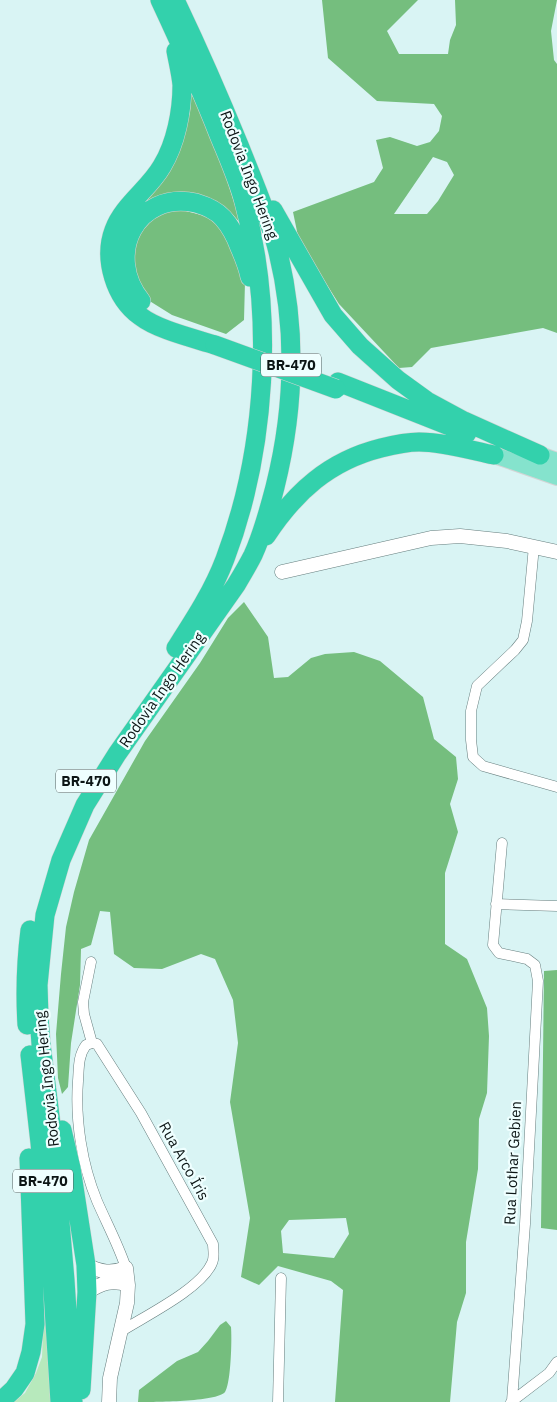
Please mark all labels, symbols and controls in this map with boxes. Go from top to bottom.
street label: Rodovia Ingo Hering [216,108,283,242]
road number: BR-470 [261,354,321,376]
street label: Rodovia Ingo Hering [115,628,208,751]
road number: BR-470 [56,769,116,792]
street label: Rodovia Ingo Hering [30,1010,63,1148]
street label: Rua Lothar Gebien [500,1100,525,1225]
street label: Rua Arco Íris [155,1118,214,1203]
road number: BR-470 [13,1170,73,1192]

